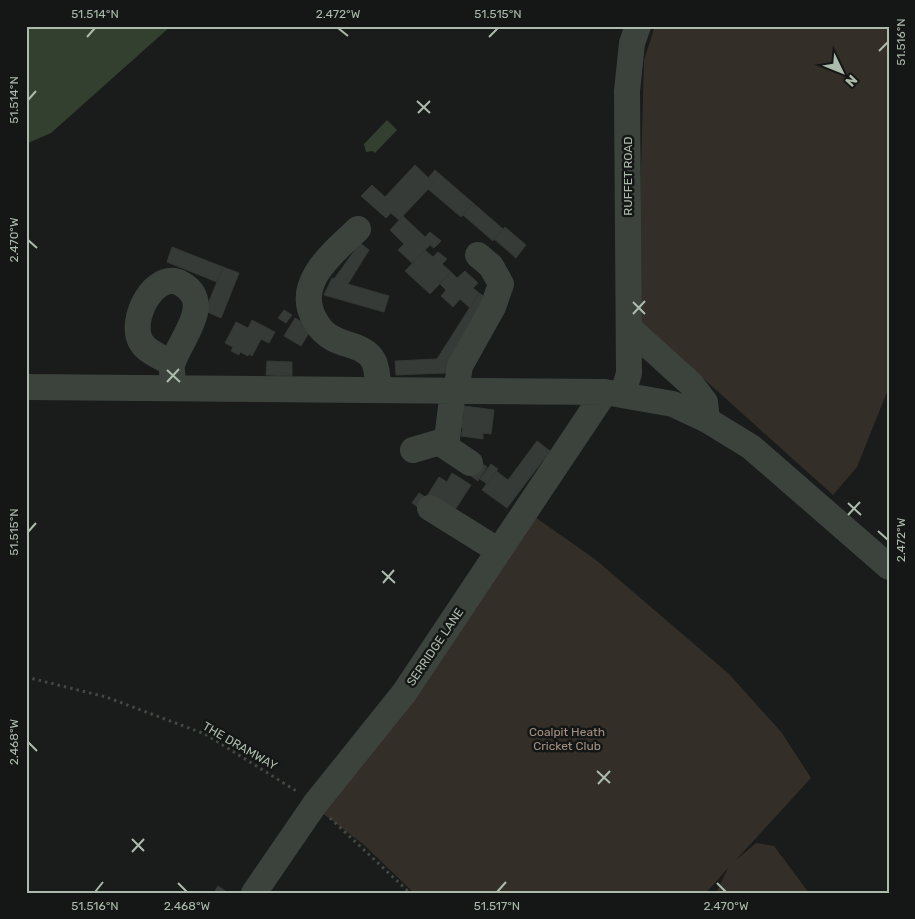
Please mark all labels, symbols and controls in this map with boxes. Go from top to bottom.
text: 51.514°N [71,7,119,21]
text: 2.472°W [316,7,361,21]
text: 51.515°N [474,7,522,21]
text: 51.516°N [894,18,908,66]
north arrow [818,48,868,98]
text: N [841,71,861,90]
text: 51.514°N [7,76,21,124]
street label: RUFFET ROAD [621,136,635,216]
text: 2.470°W [7,217,21,263]
text: 51.515°N [7,508,21,556]
text: 2.472°W [894,517,908,562]
street label: SERRIDGE LANE [404,605,466,689]
text: 2.468°W [7,718,21,765]
street label: THE DRAMWAY [200,719,280,773]
park label: Coalpit Heath Cricket Club [529,725,605,753]
text: 51.516°N [71,899,119,913]
text: 2.468°W [164,899,211,913]
text: 51.517°N [474,899,520,913]
text: 2.470°W [703,899,749,913]

